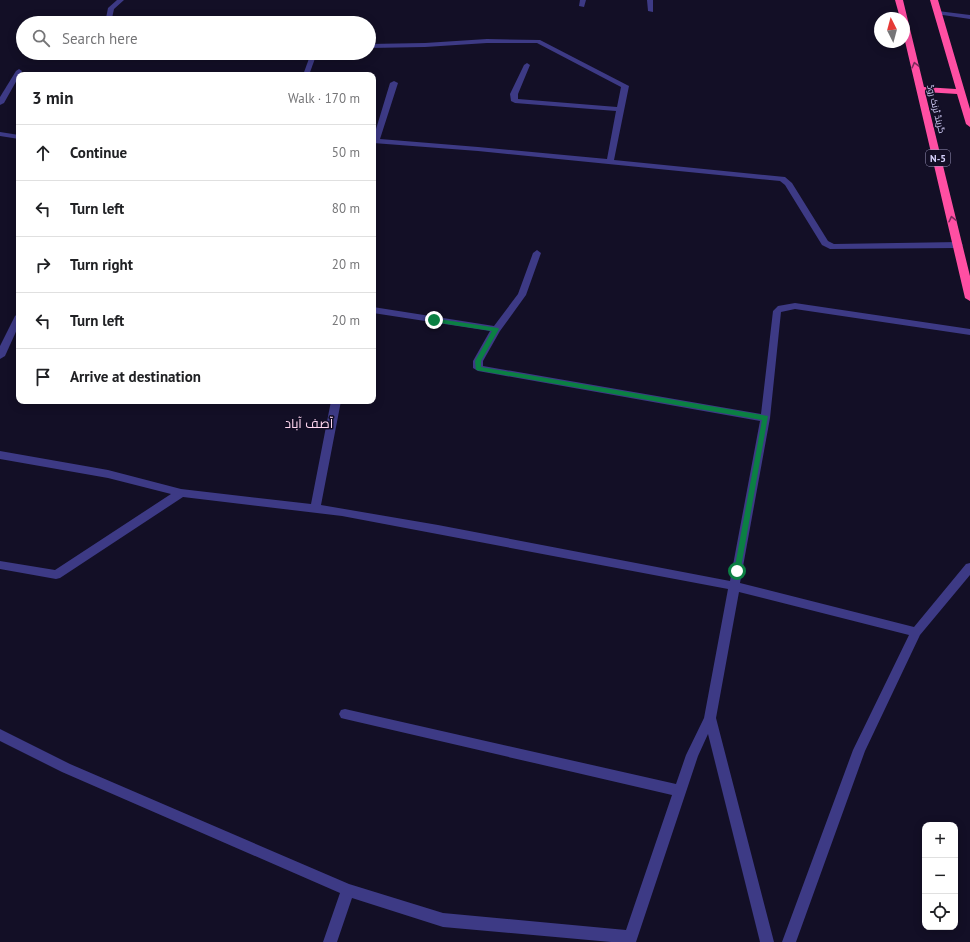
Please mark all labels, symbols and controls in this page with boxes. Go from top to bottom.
north arrow [874,12,910,48]
search box [16,16,376,60]
icon: search [30,27,52,49]
text: Search here [62,29,138,48]
one-way arrow [912,62,920,68]
street label: گرینڈ ٹرنک روڈ [925,83,948,134]
text: 3 min [32,87,73,109]
text: Walk · 170 m [288,90,360,107]
icon: ahead [32,142,54,164]
text: Continue [70,143,127,162]
text: 50 m [332,144,360,161]
road number: N-5 [926,150,950,166]
icon: left [32,198,54,220]
text: Turn left [70,199,124,218]
text: 80 m [332,200,360,217]
one-way arrow [949,215,957,222]
icon: right [32,254,54,276]
text: Turn right [70,255,133,274]
text: 20 m [332,256,360,273]
icon: left [32,310,54,332]
text: Turn left [70,311,124,330]
route end [425,311,443,329]
text: 20 m [332,312,360,329]
icon: arrive [32,366,54,388]
text: Arrive at destination [70,367,201,386]
district label: آصف آباد [285,415,334,432]
route start [728,562,746,580]
map controls [922,822,958,930]
button: + [922,822,958,858]
button: − [922,858,958,894]
button: locate [922,894,958,930]

